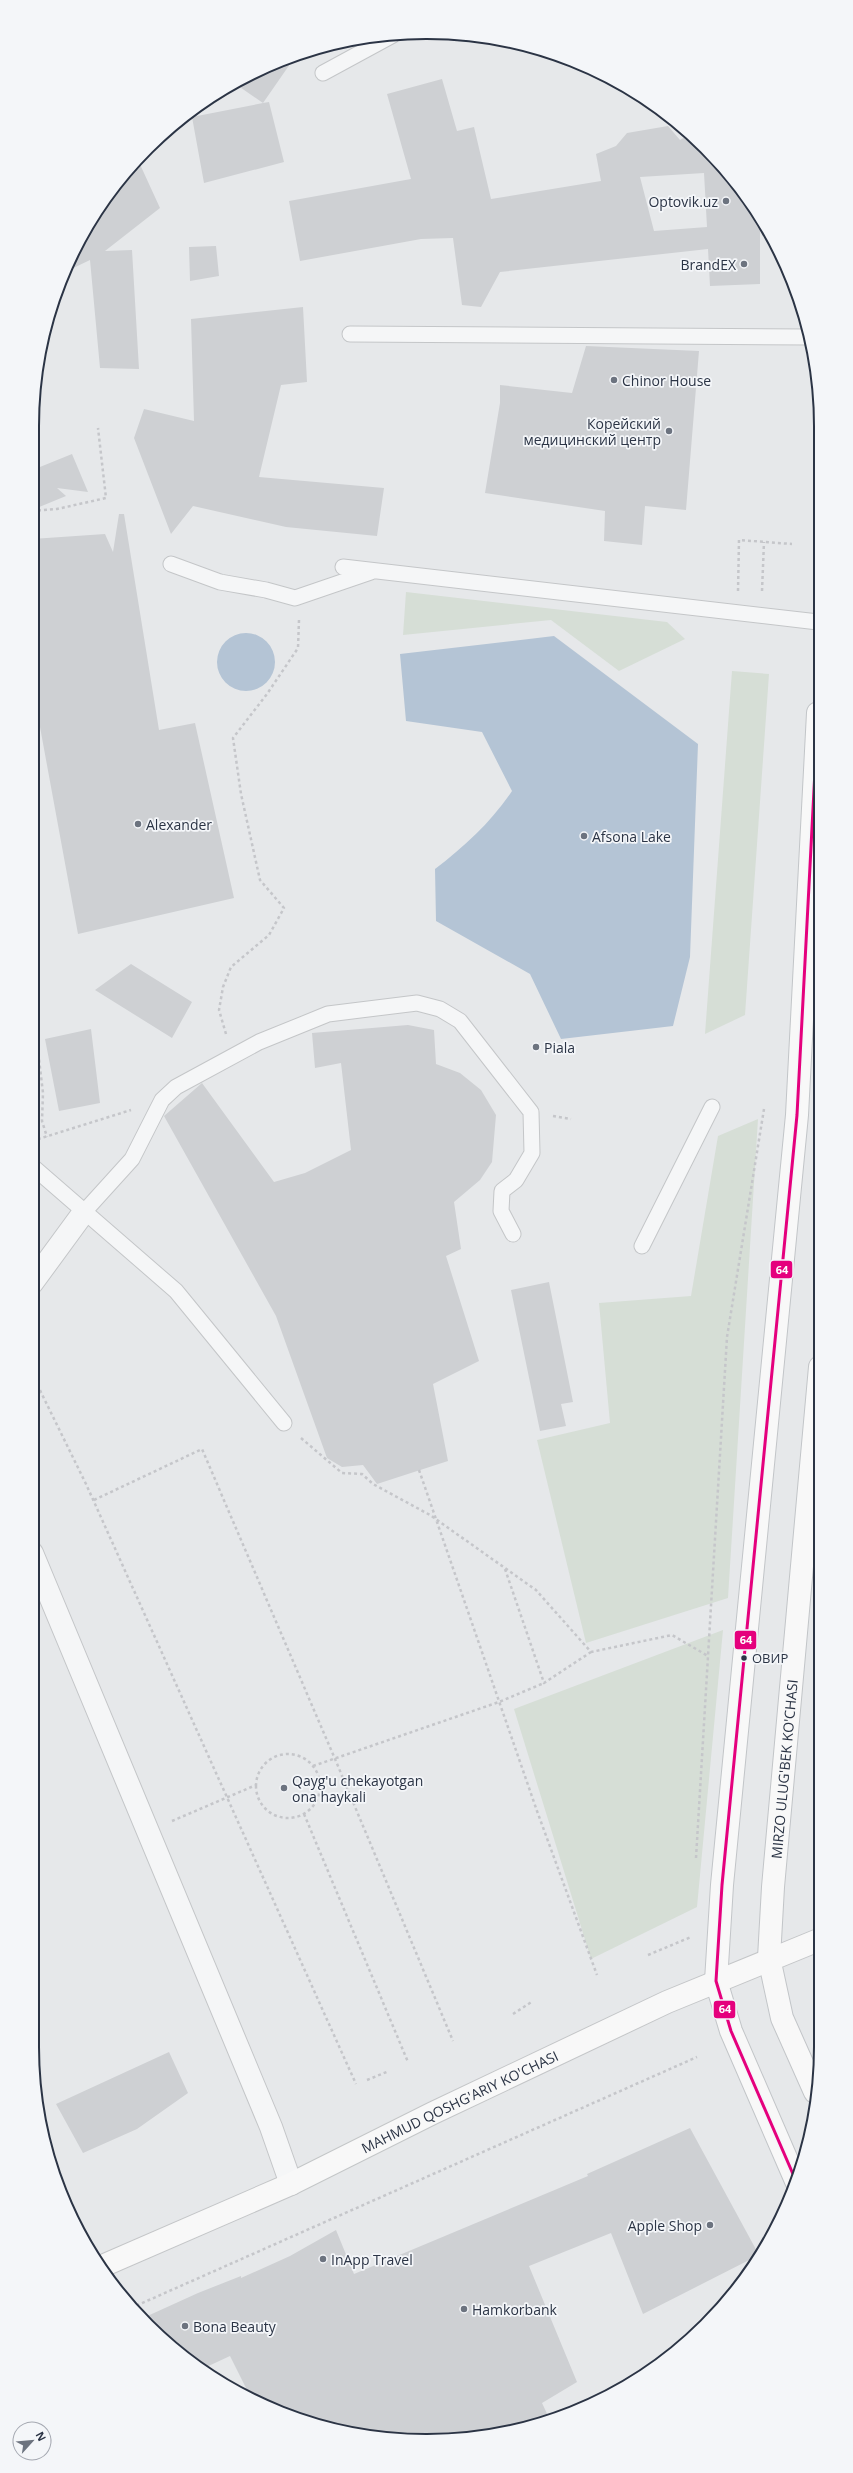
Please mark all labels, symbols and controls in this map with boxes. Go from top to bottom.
place label: Optovik.uz [648,192,718,211]
marker: Optovik.uz [721,196,731,206]
place label: BrandEX [680,255,737,274]
marker: BrandEX [739,259,749,269]
place label: Chinor House [622,371,711,390]
marker: Chinor House [609,375,619,385]
place label: Корейский медицинский центр [523,414,661,449]
marker: Корейский медицинский центр [664,426,674,436]
place label: Alexander [146,815,212,834]
marker: Alexander [133,819,143,829]
place label: Afsona Lake [592,827,671,846]
marker: Afsona Lake [579,831,589,841]
place label: Piala [544,1038,575,1057]
marker: Piala [531,1042,541,1052]
line badge: 64 [770,1260,793,1279]
text: 64 [776,1262,789,1277]
line badge: 64 [734,1630,757,1650]
text: 64 [740,1632,753,1647]
place label: ОВИР [752,1649,788,1667]
marker: ОВИР [739,1653,749,1663]
street label: MIRZO ULUG'BEK KO'CHASI [766,1679,801,1859]
place label: Qayg'u chekayotgan ona haykali [292,1771,423,1806]
marker: Qayg'u chekayotgan ona haykali [279,1783,289,1793]
line badge: 64 [713,2000,736,2019]
text: 64 [719,2001,732,2016]
street label: MAHMUD QOSHG'ARIY KO'CHASI [358,2046,561,2157]
place label: Apple Shop [628,2216,702,2235]
marker: Apple Shop [705,2220,715,2230]
place label: InApp Travel [331,2250,413,2269]
marker: InApp Travel [318,2254,328,2264]
place label: Hamkorbank [472,2300,557,2319]
marker: Hamkorbank [459,2304,469,2314]
place label: Bona Beauty [193,2317,277,2336]
marker: Bona Beauty [180,2321,190,2331]
north arrow [12,2421,52,2461]
text: N [33,2429,50,2444]

